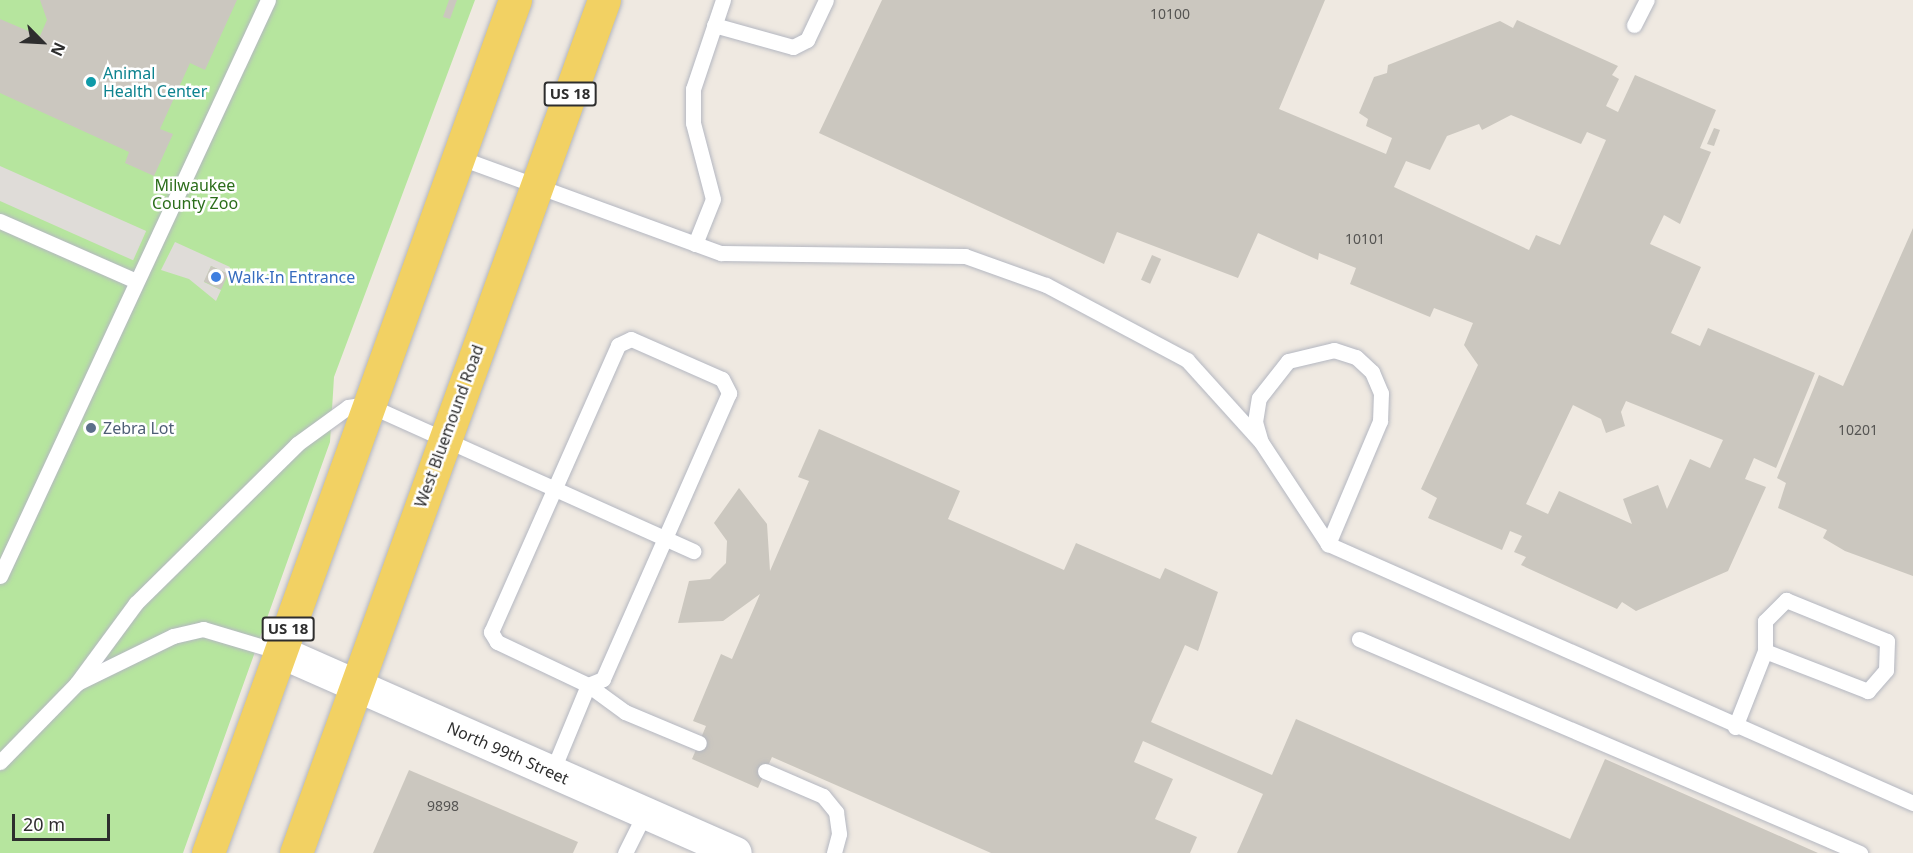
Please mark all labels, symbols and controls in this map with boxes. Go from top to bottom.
house number: 10100 [1150,6,1190,22]
north arrow [12,12,72,72]
text: N [46,39,71,60]
place label: Animal Health Center [103,63,207,101]
marker: Animal Health Center [84,75,98,89]
road number: US 18 [543,82,597,106]
park label: Milwaukee County Zoo [152,175,238,213]
house number: 10101 [1345,231,1385,247]
place label: Walk-In Entrance [228,267,355,287]
marker: Walk-In Entrance [209,270,223,284]
street label: West Bluemound Road [411,342,487,510]
place label: Zebra Lot [103,418,174,438]
marker: Zebra Lot [84,421,98,435]
house number: 10201 [1838,422,1878,438]
road number: US 18 [261,617,315,641]
street label: North 99th Street [444,718,572,788]
house number: 9898 [427,798,459,814]
scale bar [15,802,112,840]
text: 20 m [23,812,65,836]

